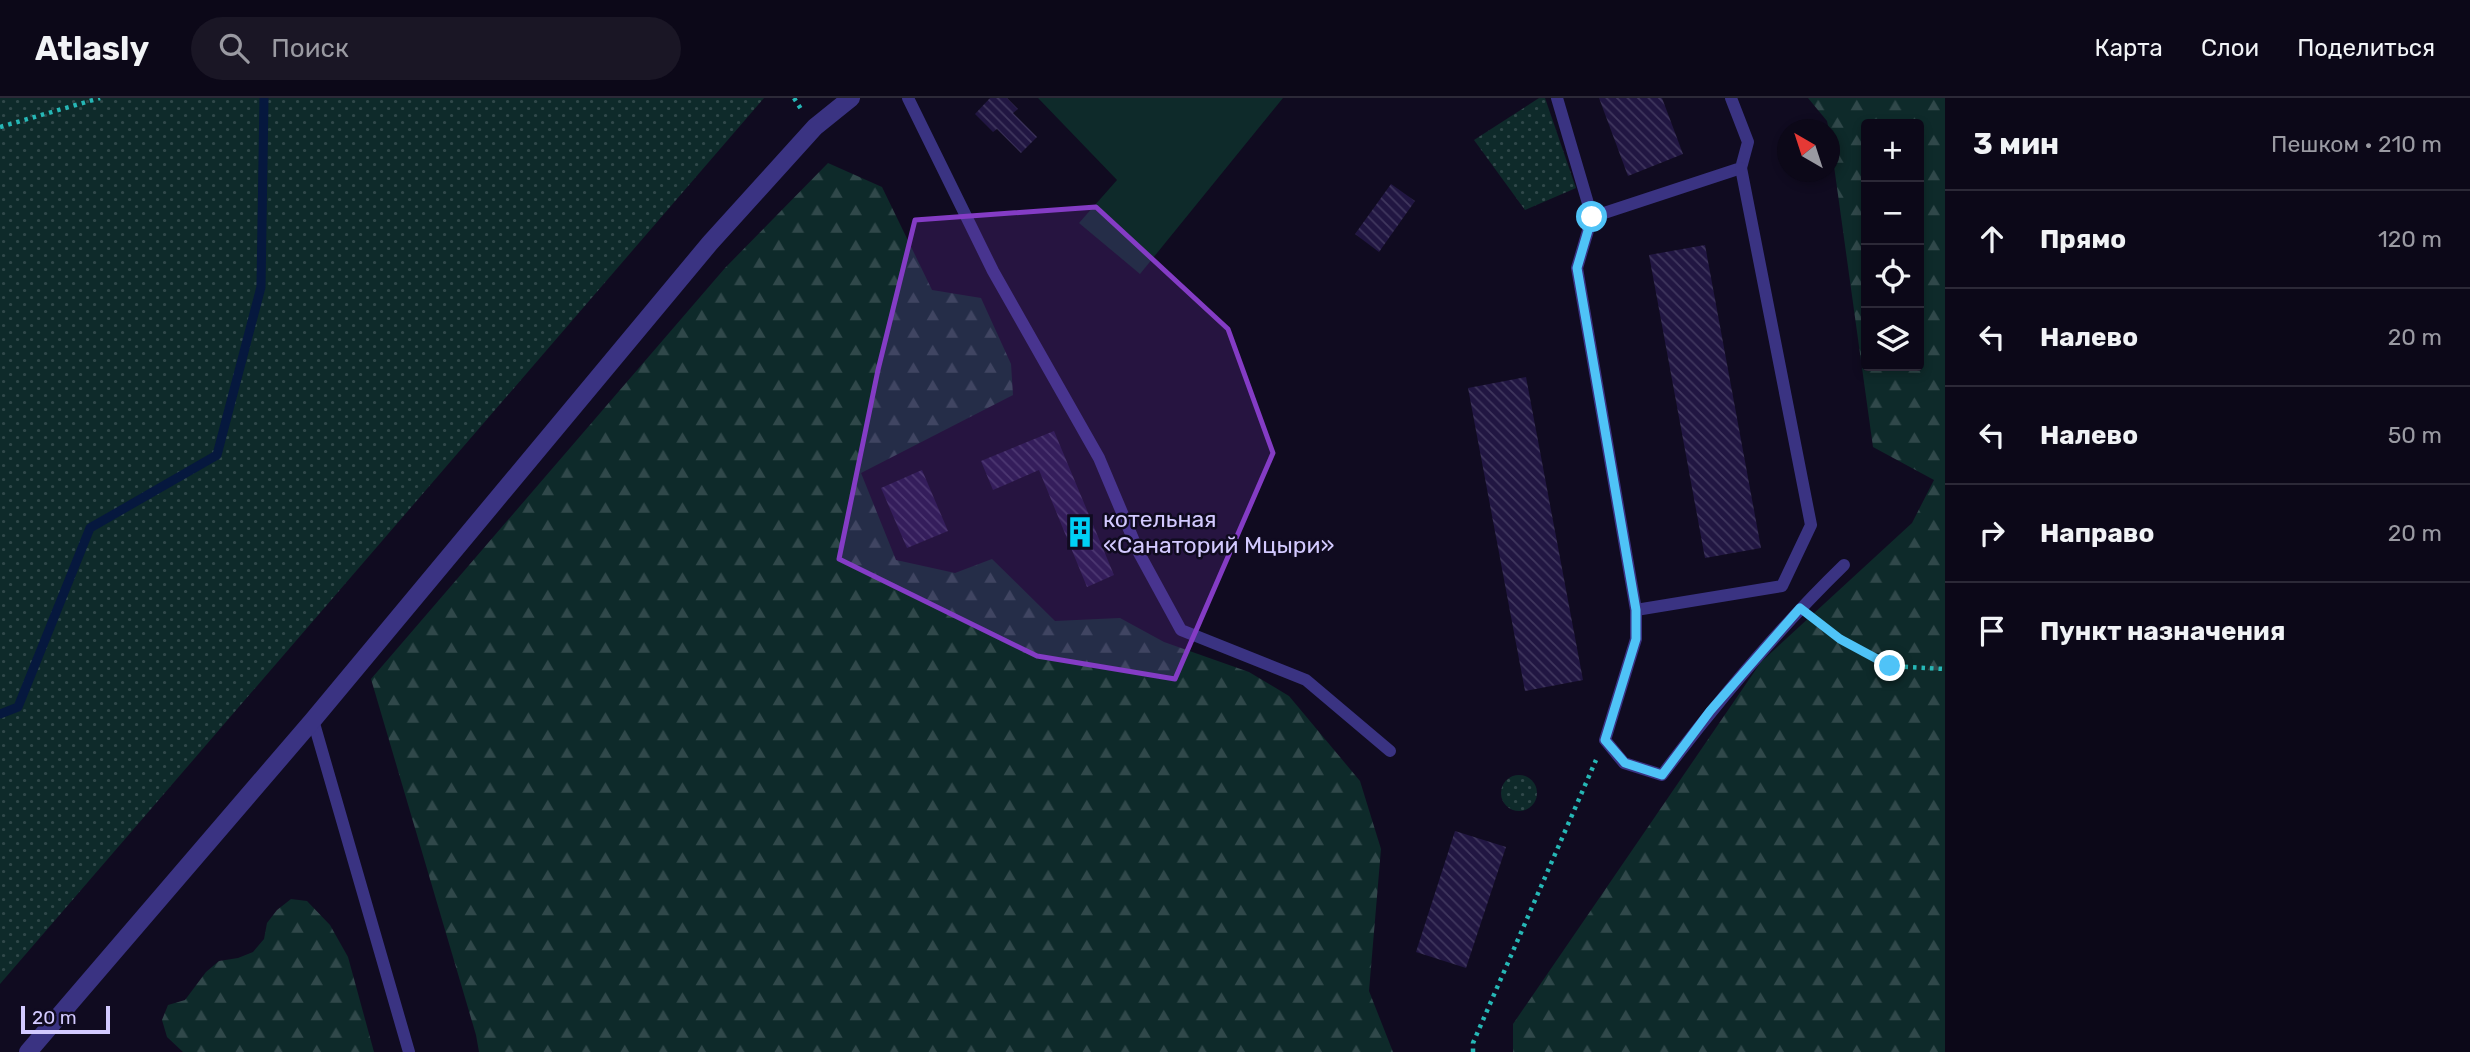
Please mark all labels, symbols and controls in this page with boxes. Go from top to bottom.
search box [191,17,681,80]
text: Atlasly [35,29,149,68]
icon: search [215,29,253,67]
text: Поиск [271,33,349,64]
text: Карта [2094,34,2163,62]
text: Слои [2201,34,2259,62]
text: Поделиться [2297,34,2435,62]
north arrow [1777,119,1840,182]
map controls [1861,119,1924,371]
button: + [1861,119,1924,182]
text: 3 мин [1973,126,2059,162]
text: Пешком · 210 m [2271,130,2442,158]
button: − [1861,182,1924,245]
route start [1576,201,1607,232]
icon: ahead [1973,220,2011,258]
text: Прямо [2040,224,2126,255]
text: 120 m [2378,225,2442,253]
button: locate [1861,245,1924,308]
button: layers [1861,308,1924,371]
icon: left [1973,318,2011,356]
text: Налево [2040,322,2138,353]
text: 20 m [2388,323,2442,351]
icon: left [1973,416,2011,454]
text: Налево [2040,420,2138,451]
text: 50 m [2388,421,2442,449]
place label: котельная «Санаторий Мцыри» [1103,505,1335,559]
icon: right [1973,514,2011,552]
building icon: котельная «Санаторий Мцыри» [1063,515,1097,549]
text: Направо [2040,518,2154,549]
text: 20 m [2388,519,2442,547]
icon: arrive [1973,612,2011,650]
text: Пункт назначения [2040,616,2285,647]
route end [1874,650,1905,681]
scale bar [21,1003,110,1035]
text: 20 m [32,1006,77,1029]

